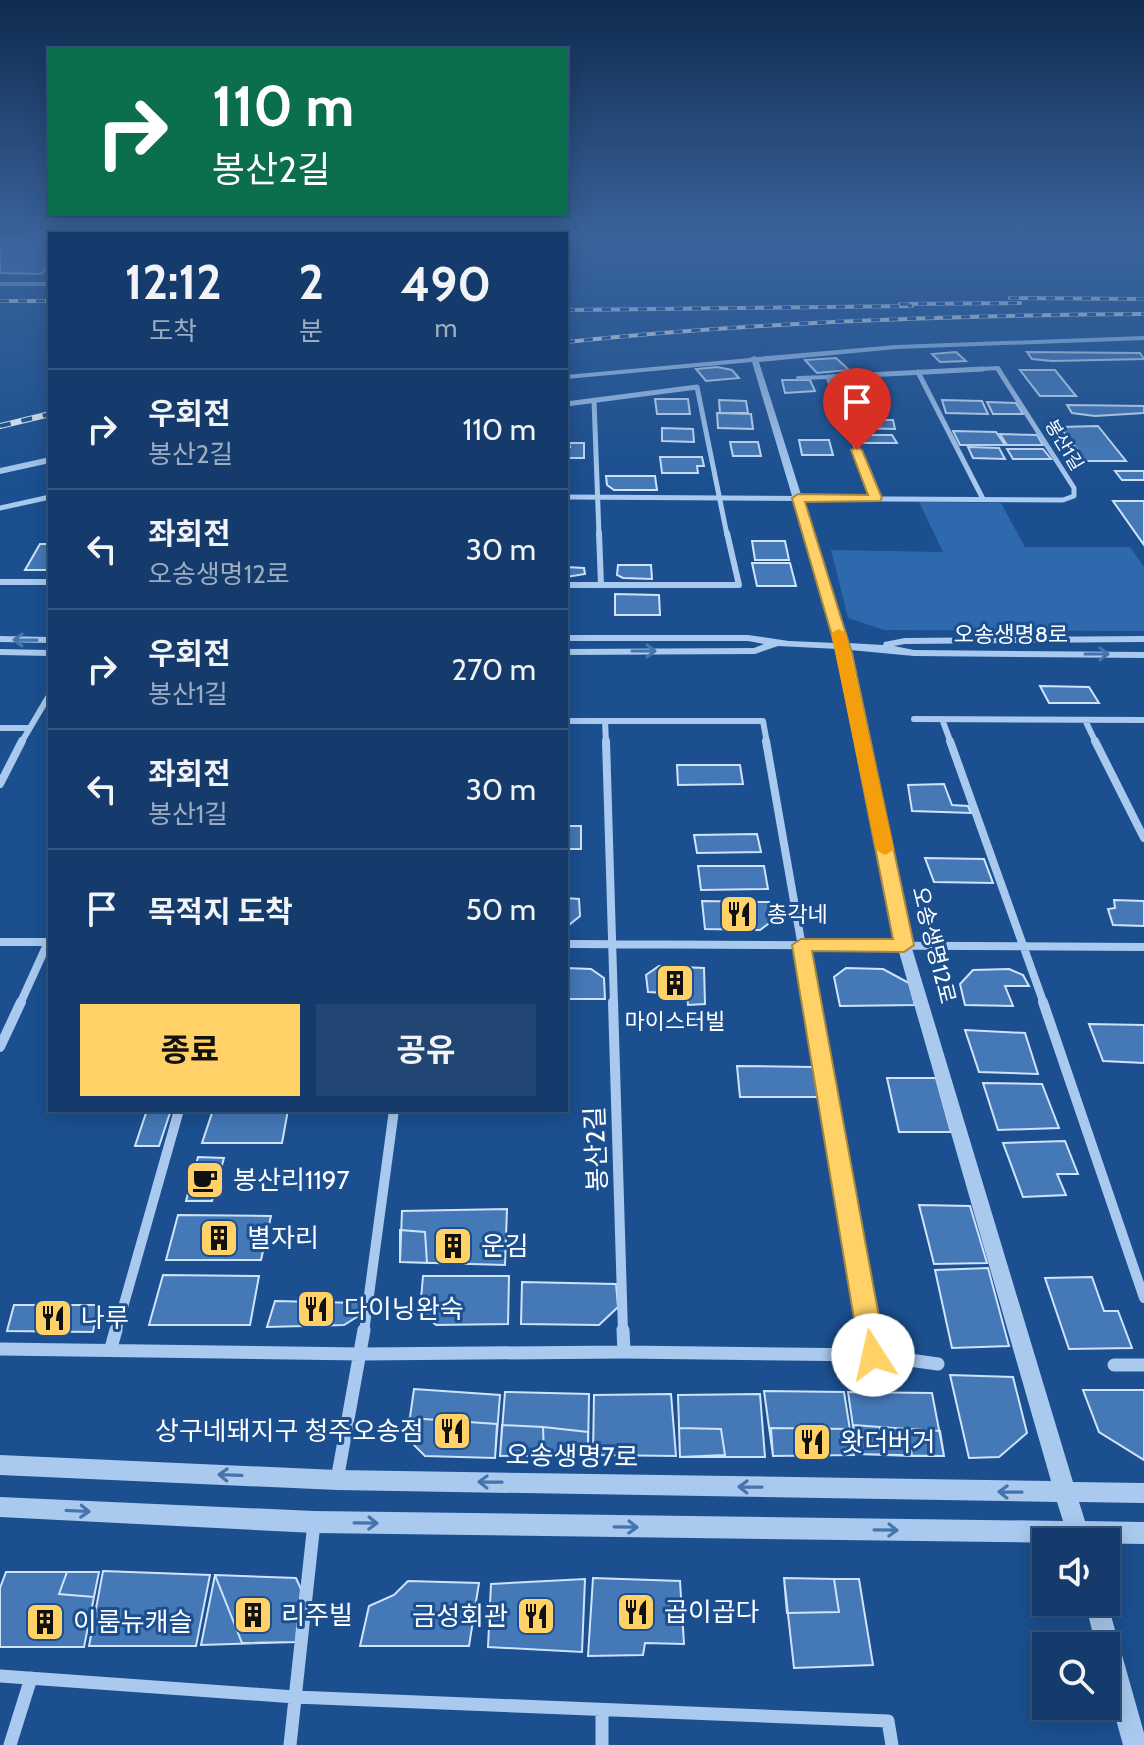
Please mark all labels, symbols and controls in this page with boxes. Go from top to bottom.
text: 110 m [212,72,354,140]
icon: right [80,80,184,184]
text: 봉산2길 [212,147,330,191]
text: 12:12 [125,253,222,311]
text: 2 [298,253,324,311]
text: 490 [401,255,491,313]
text: m [434,312,457,344]
text: 도착 [149,315,197,347]
text: 분 [299,315,323,347]
pin [823,368,891,450]
icon: arrive [835,380,879,424]
text: 우회전 [148,395,231,432]
icon: right [80,407,124,451]
text: 110 m [462,411,536,448]
street label: 봉산1길 [1040,416,1088,474]
text: 봉산2길 [148,438,233,470]
text: 좌회전 [148,515,231,552]
icon: left [80,527,124,571]
text: 30 m [466,531,536,568]
text: 오송생명12로 [148,558,290,590]
street label: 오송생명8로 [954,621,1068,648]
one-way arrow [12,632,39,648]
text: 우회전 [148,635,231,672]
one-way arrow [630,643,657,659]
one-way arrow [1083,646,1110,662]
icon: right [80,647,124,691]
text: 270 m [451,651,536,688]
text: 봉산1길 [148,678,228,710]
text: 좌회전 [148,755,231,792]
icon: left [80,767,124,811]
text: 30 m [466,771,536,808]
text: 봉산1길 [148,798,228,830]
street label: 오송생명12로 [906,884,962,1006]
icon: arrive [80,887,124,931]
text: 50 m [466,891,536,928]
text: 목적지 도착 [148,893,293,930]
restaurant icon: 총각네 [718,893,760,935]
place label: 총각네 [767,901,828,928]
building icon: 마이스터빌 [654,962,696,1004]
button: 종료 [80,1004,300,1096]
button: 공유 [316,1004,536,1096]
place label: 마이스터빌 [624,1008,726,1035]
street label: 봉산2길 [579,1106,613,1192]
cafe icon: 봉산리1197 [184,1159,226,1201]
place label: 봉산리1197 [233,1164,350,1196]
building icon: 별자리 [198,1217,240,1259]
place label: 별자리 [247,1222,319,1254]
building icon: 운김 [432,1225,474,1267]
place label: 운김 [481,1230,529,1262]
restaurant icon: 다이닝완숙 [295,1288,337,1330]
place label: 다이닝완숙 [344,1293,464,1325]
restaurant icon: 나루 [32,1297,74,1339]
place label: 나루 [81,1302,129,1334]
position arrow [831,1313,915,1397]
restaurant icon: 상구네돼지구 청주오송점 [431,1410,473,1452]
place label: 상구네돼지구 청주오송점 [155,1415,424,1447]
restaurant icon: 왓더버거 [791,1421,833,1463]
place label: 왓더버거 [840,1426,936,1458]
street label: 오송생명7로 [505,1439,639,1473]
one-way arrow [217,1467,244,1482]
one-way arrow [477,1475,504,1490]
one-way arrow [737,1479,764,1495]
one-way arrow [997,1484,1024,1499]
one-way arrow [64,1504,91,1519]
one-way arrow [352,1515,379,1531]
one-way arrow [612,1519,639,1534]
one-way arrow [872,1523,899,1538]
map controls [1032,1528,1120,1720]
button: sound [1032,1528,1120,1616]
restaurant icon: 곱이곱다 [615,1591,657,1633]
building icon: 리주빌 [232,1594,274,1636]
restaurant icon: 금성회관 [515,1595,557,1637]
place label: 곱이곱다 [664,1596,760,1628]
place label: 리주빌 [281,1599,353,1631]
place label: 금성회관 [412,1600,508,1632]
building icon: 이룸뉴캐슬 [24,1601,66,1643]
place label: 이룸뉴캐슬 [73,1606,193,1638]
button: search [1032,1632,1120,1720]

